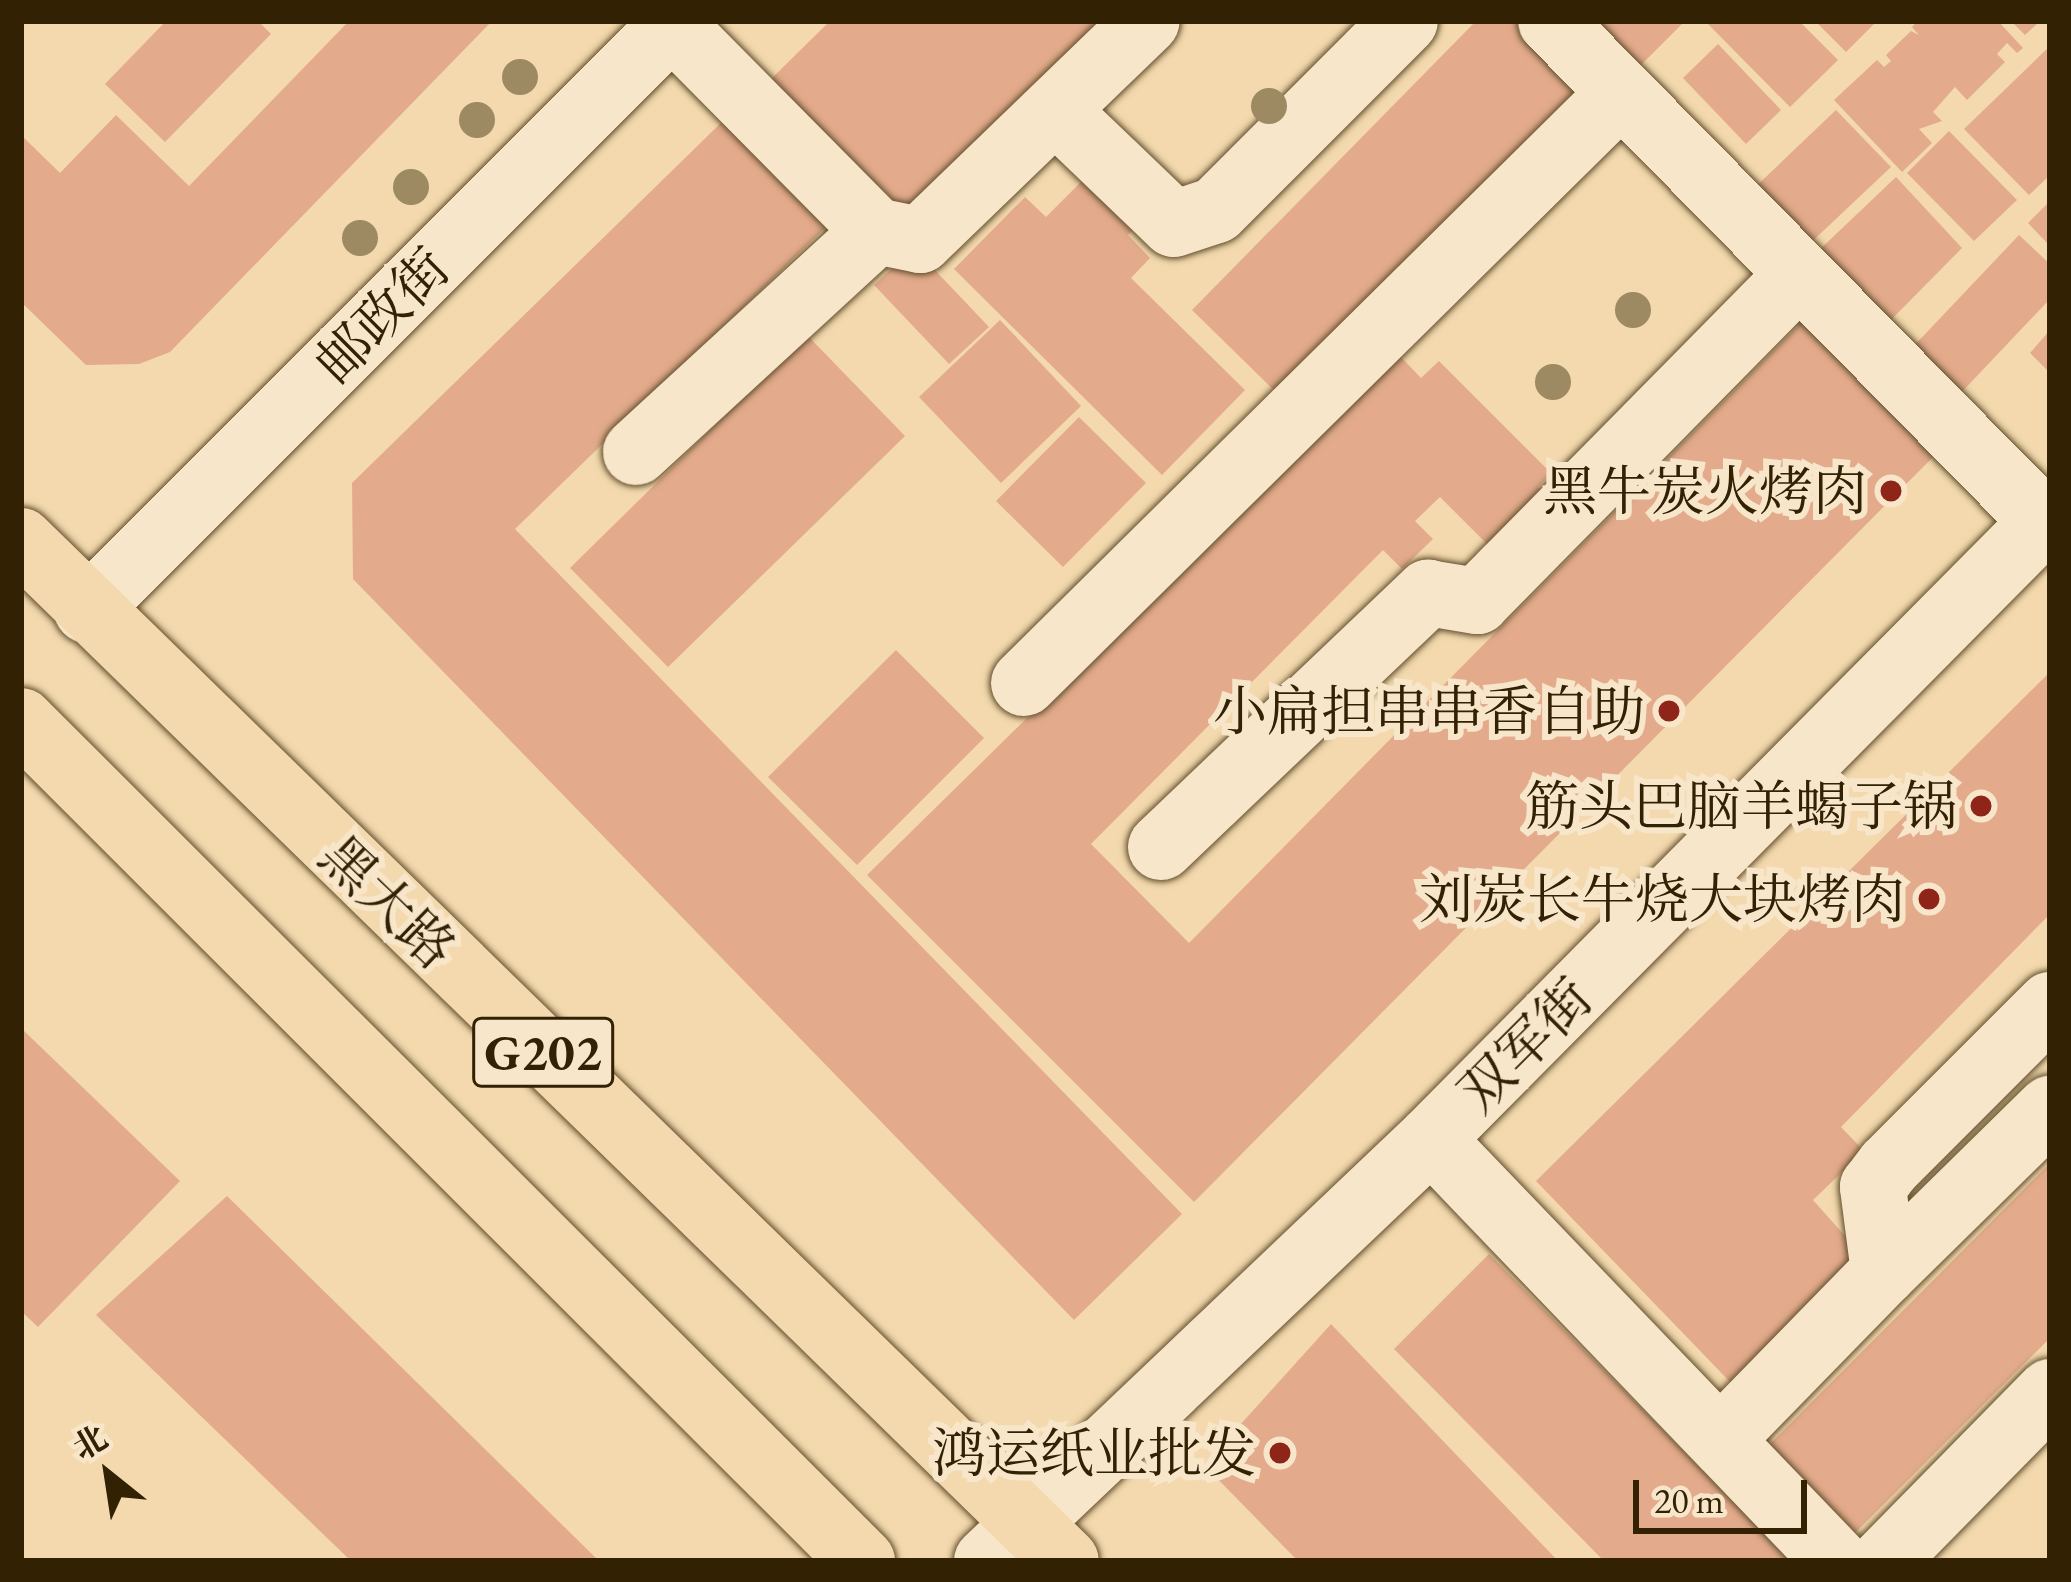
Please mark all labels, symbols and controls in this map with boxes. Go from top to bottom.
street label: 邮政街 [302,235,462,395]
place label: 黑牛炭火烤肉 [1543,459,1867,523]
marker: 黑牛炭火烤肉 [1878,478,1904,504]
place label: 小扁担串串香自助 [1213,679,1645,743]
marker: 小扁担串串香自助 [1656,698,1682,724]
place label: 筋头巴脑羊蝎子锅 [1525,774,1957,838]
marker: 筋头巴脑羊蝎子锅 [1968,793,1994,819]
street label: 黑大路 [307,822,469,982]
place label: 刘炭长牛烧大块烤肉 [1419,867,1905,931]
marker: 刘炭长牛烧大块烤肉 [1916,886,1942,912]
street label: 双军街 [1445,965,1605,1125]
road number: G202 [471,1007,615,1097]
north arrow [48,1414,168,1534]
text: 北 [65,1416,115,1469]
place label: 鸿运纸业批发 [932,1421,1256,1485]
marker: 鸿运纸业批发 [1267,1440,1293,1466]
scale bar [1639,1456,1813,1530]
text: 20 m [1654,1477,1724,1524]

